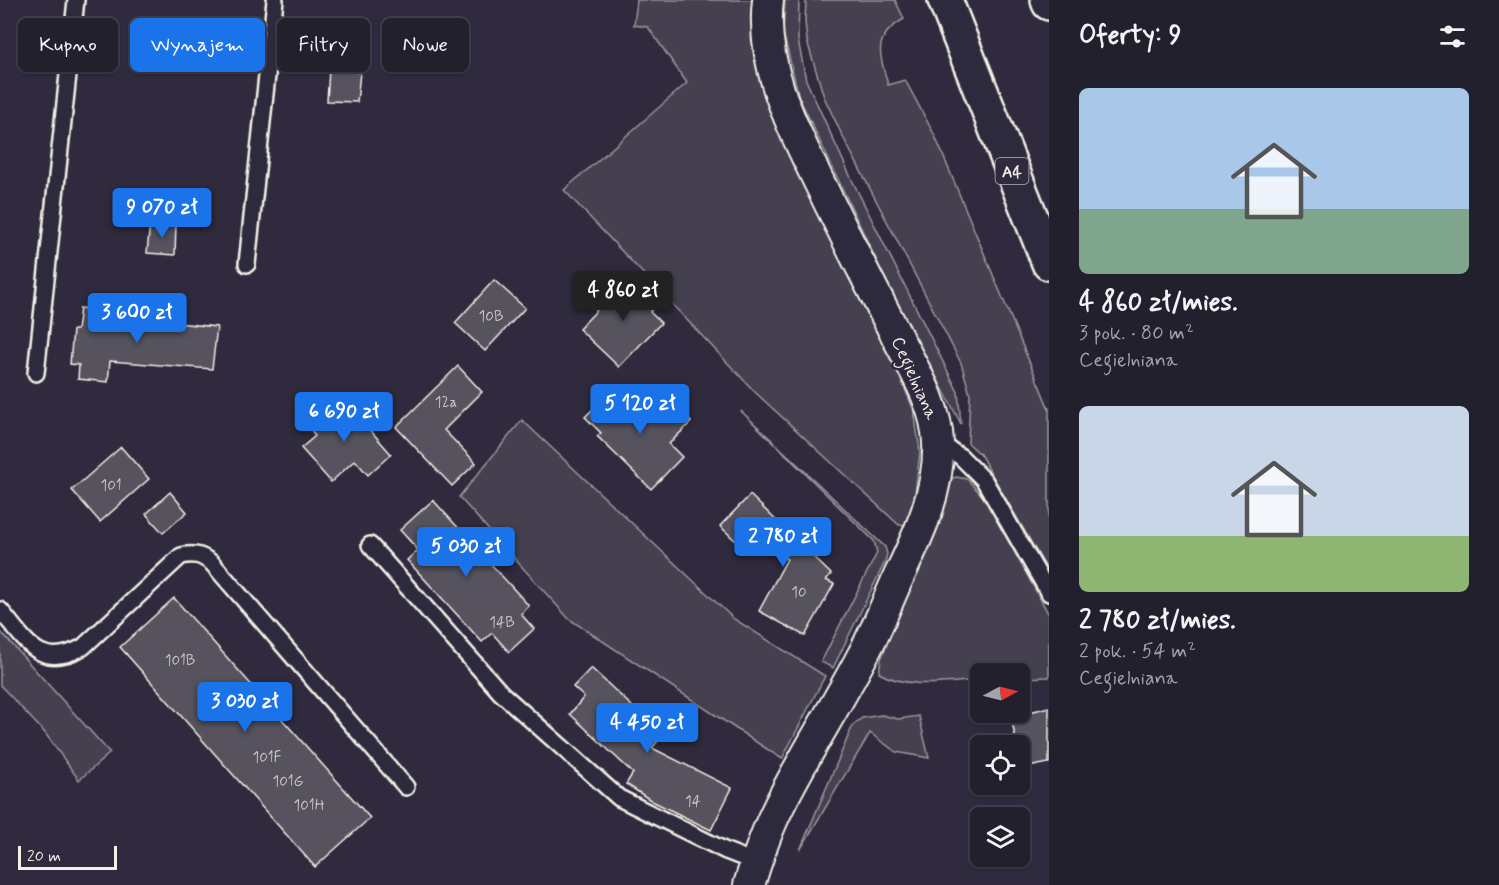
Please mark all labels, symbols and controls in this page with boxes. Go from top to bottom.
chip: Kupno [18,18,118,72]
chip: Wynajem [130,18,265,72]
chip: Filtry [277,18,370,72]
chip: Nowe [382,18,469,72]
text: Oferty: 9 [1079,19,1182,53]
icon: filters [1436,20,1469,53]
icon: home [1220,127,1328,235]
road number: A4 [996,158,1028,184]
pin: 9 070 zł [100,188,224,239]
text: 9 070 zł [126,194,198,221]
pin: 4 860 zł [561,271,685,322]
text: 4 860 zł [588,277,658,304]
text: 4 860 zł/mies. [1079,286,1238,320]
pin: 3 600 zł [75,293,199,344]
text: 3 600 zł [102,299,172,326]
house number: 10B [479,307,503,327]
text: 3 pok. · 80 m² [1079,320,1194,347]
street label: Cegielniana [883,333,943,425]
text: Cegielniana [1079,347,1177,374]
pin: 5 120 zł [578,384,702,435]
text: 5 120 zł [604,390,676,417]
pin: 6 690 zł [282,392,406,443]
house number: 12a [435,393,457,413]
text: 6 690 zł [309,398,379,425]
icon: home [1220,445,1328,553]
house number: 101 [100,476,122,496]
pin: 2 780 zł [721,517,845,568]
text: 2 780 zł [748,523,818,550]
pin: 5 030 zł [404,527,528,578]
text: 5 030 zł [431,533,501,560]
house number: 10 [791,583,807,603]
text: 2 780 zł/mies. [1079,604,1236,638]
house number: 14B [489,613,515,633]
text: 2 pok. · 54 m² [1079,638,1196,665]
house number: 101B [165,651,195,671]
north arrow [970,663,1030,723]
map controls [970,663,1030,867]
text: Cegielniana [1079,665,1177,692]
pin: 3 030 zł [183,682,307,733]
text: 3 030 zł [211,688,279,715]
pin: 4 450 zł [585,703,709,754]
text: 4 450 zł [610,709,684,736]
button: locate [970,735,1030,795]
house number: 101F [252,748,282,768]
house number: 101G [272,772,304,792]
house number: 14 [685,792,701,812]
house number: 101H [294,796,325,816]
button: layers [970,807,1030,867]
scale bar [18,843,117,870]
text: 20 m [27,846,61,867]

